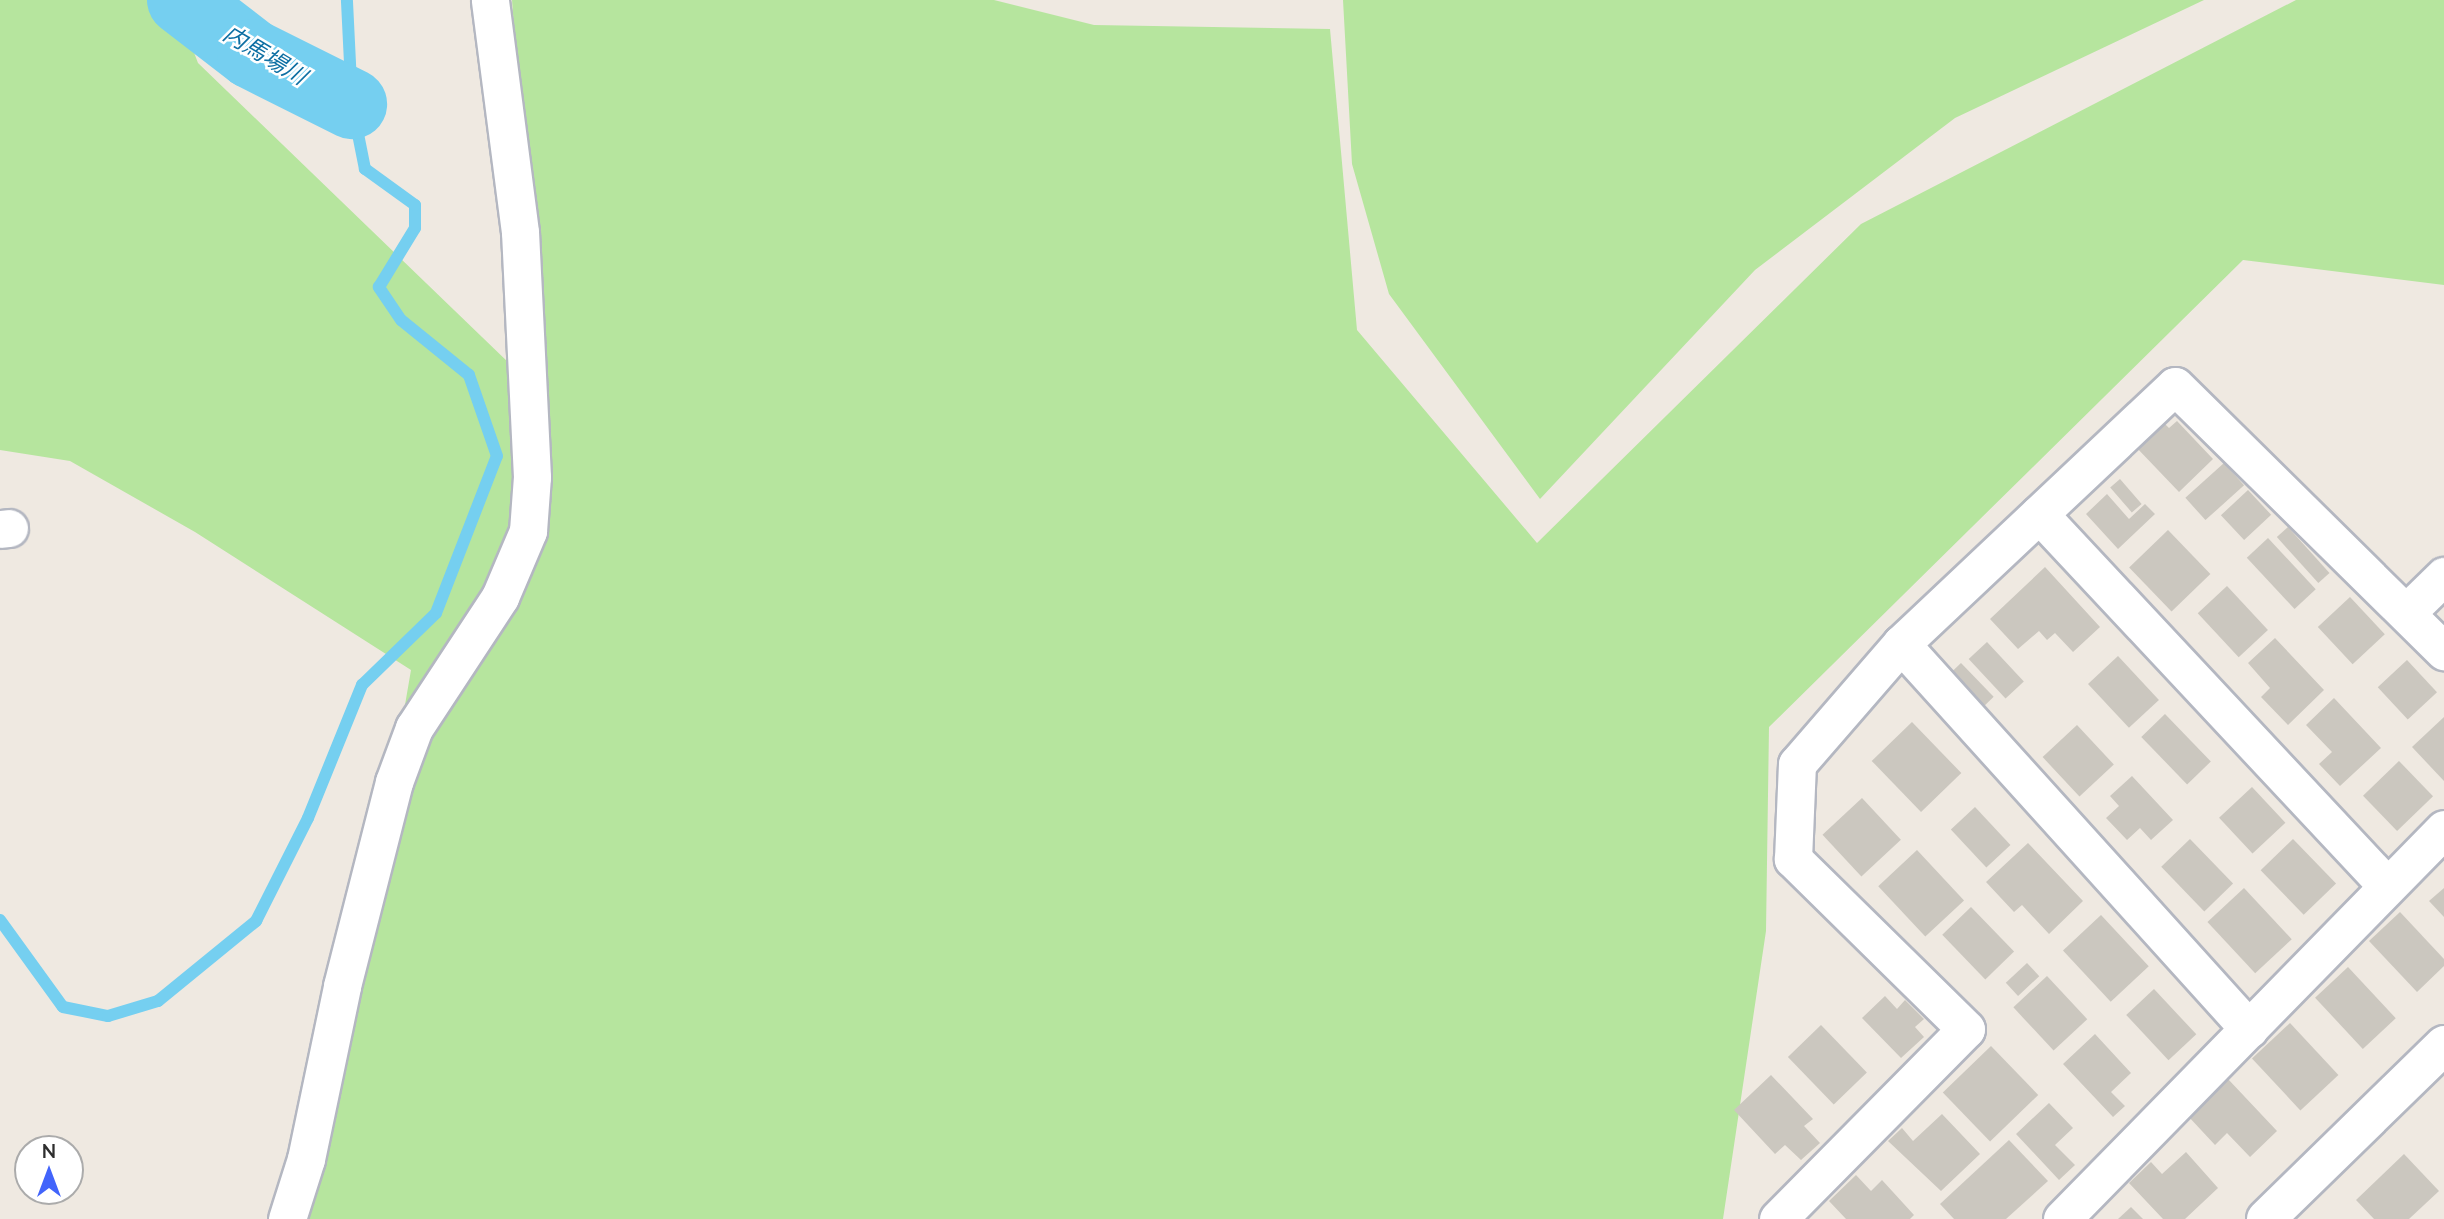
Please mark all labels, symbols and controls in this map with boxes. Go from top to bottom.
water label: 内馬場川 [218,19,312,91]
north arrow [14,1135,84,1205]
text: N [42,1139,56,1163]

